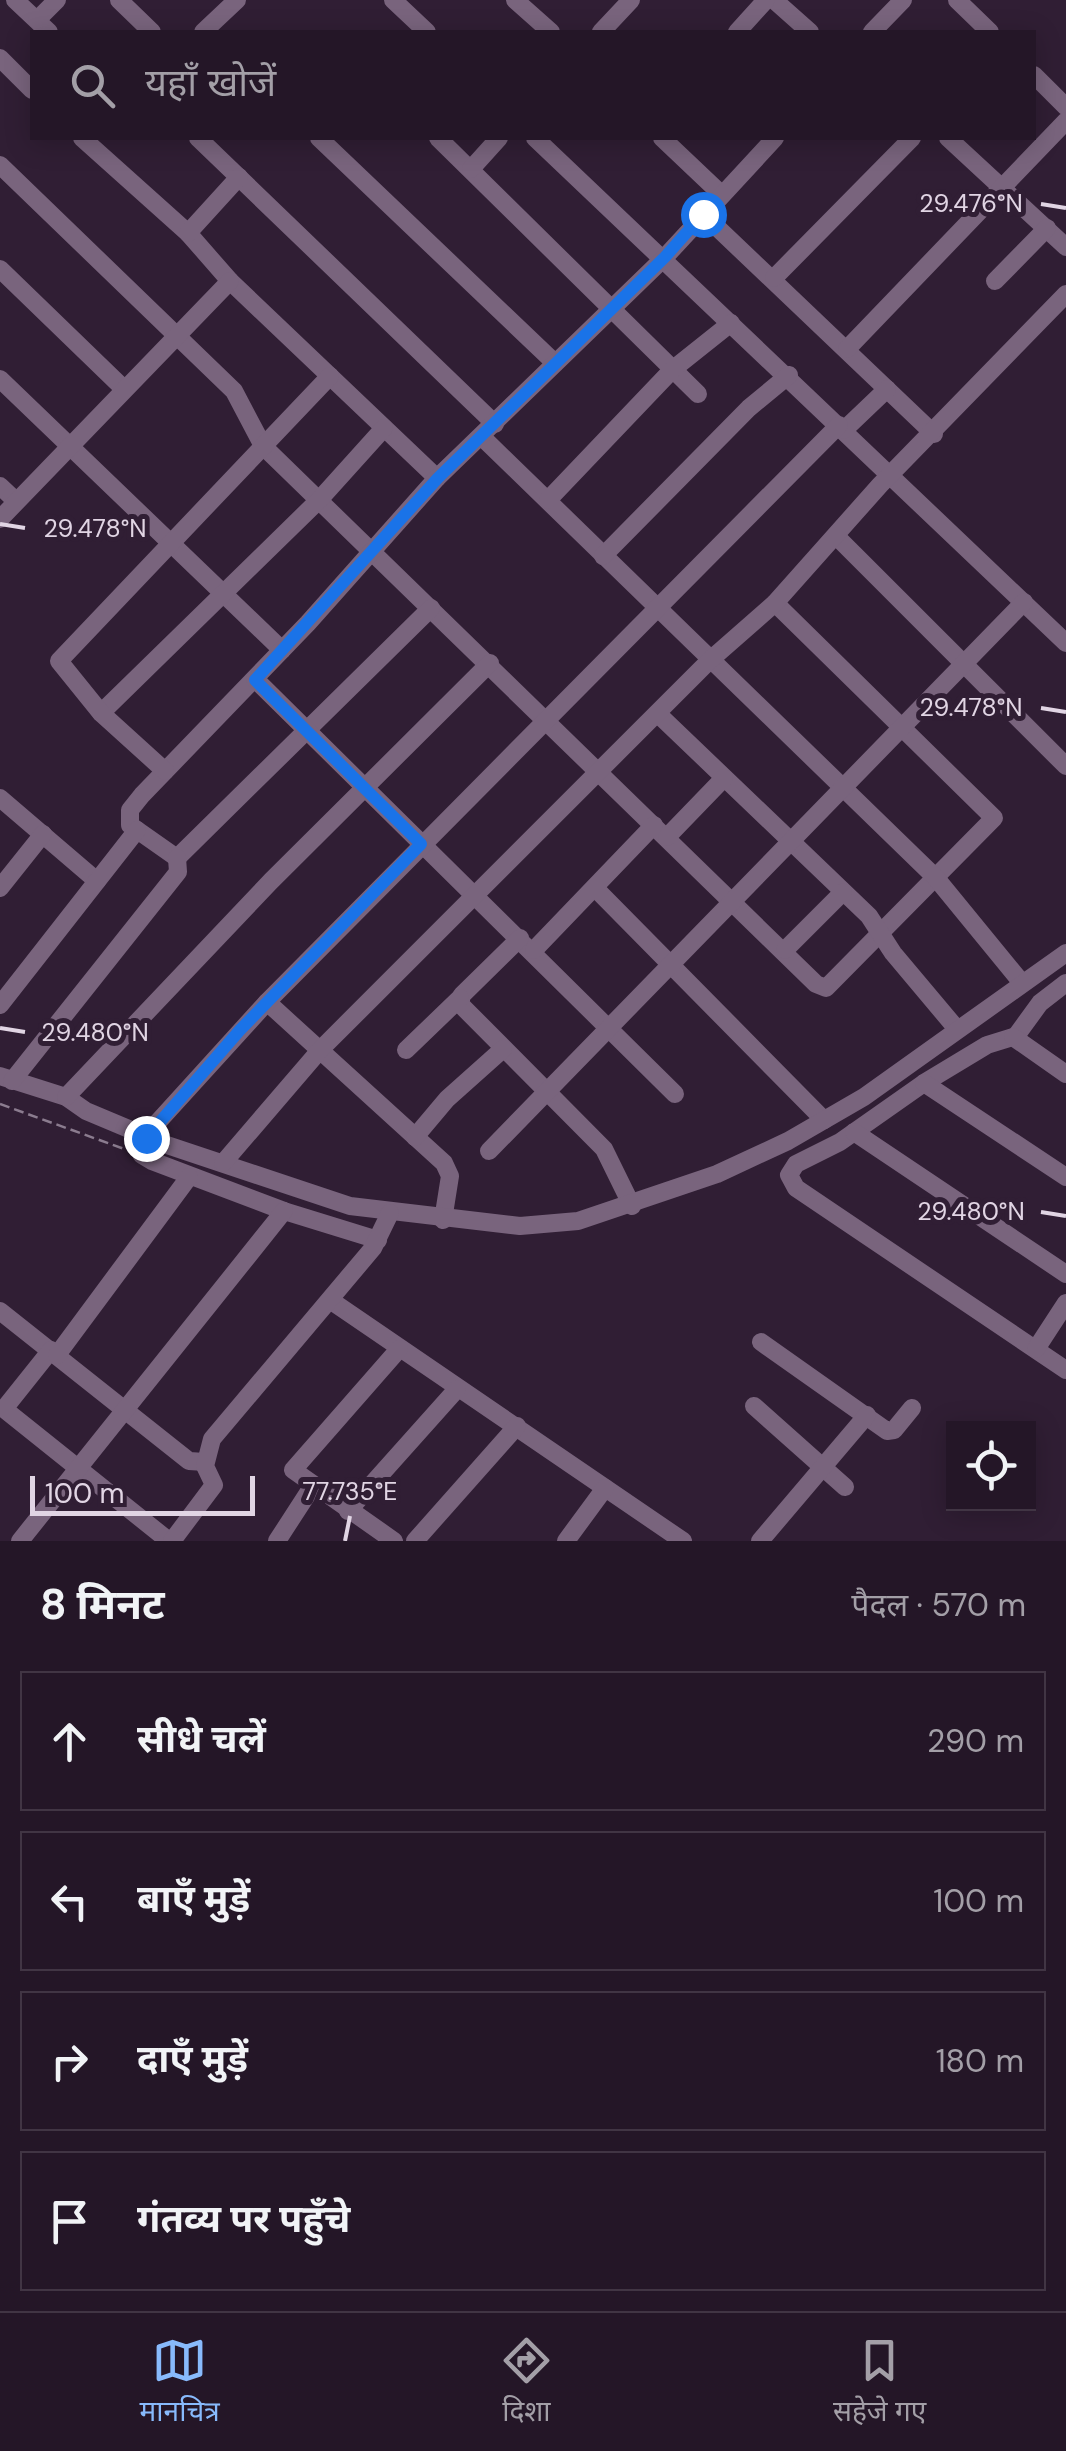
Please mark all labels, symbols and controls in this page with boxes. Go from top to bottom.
search box [30,30,1036,140]
icon: search [65,58,120,113]
text: यहाँ खोजें [145,58,276,108]
text: 29.476°N [919,187,1023,220]
route start [681,192,727,238]
text: 29.478°N [43,512,147,545]
text: 29.478°N [919,691,1023,724]
text: 29.480°N [41,1016,149,1049]
route end [124,1116,170,1162]
text: 29.480°N [917,1195,1025,1228]
map controls [946,1421,1036,1511]
button: locate [946,1421,1036,1511]
scale bar [30,1471,255,1516]
text: 100 m [45,1475,124,1512]
text: 77.735°E [303,1475,397,1508]
text: 8 मिनट [40,1577,165,1632]
text: पैदल · 570 m [851,1584,1026,1626]
icon: ahead [42,1714,97,1769]
text: सीधे चलें [137,1714,266,1764]
text: 290 m [927,1720,1024,1762]
icon: left [42,1874,97,1929]
text: बाएँ मुड़ें [137,1874,250,1924]
text: 100 m [933,1880,1024,1922]
icon: right [42,2034,97,2089]
text: दाएँ मुड़ें [137,2034,248,2084]
text: 180 m [936,2040,1024,2082]
icon: arrive [42,2194,97,2249]
text: गंतव्य पर पहुँचे [137,2194,350,2244]
tab: मानचित्र [140,2333,220,2432]
tab: दिशा [499,2333,554,2432]
tab: सहेजे गए [833,2333,926,2432]

